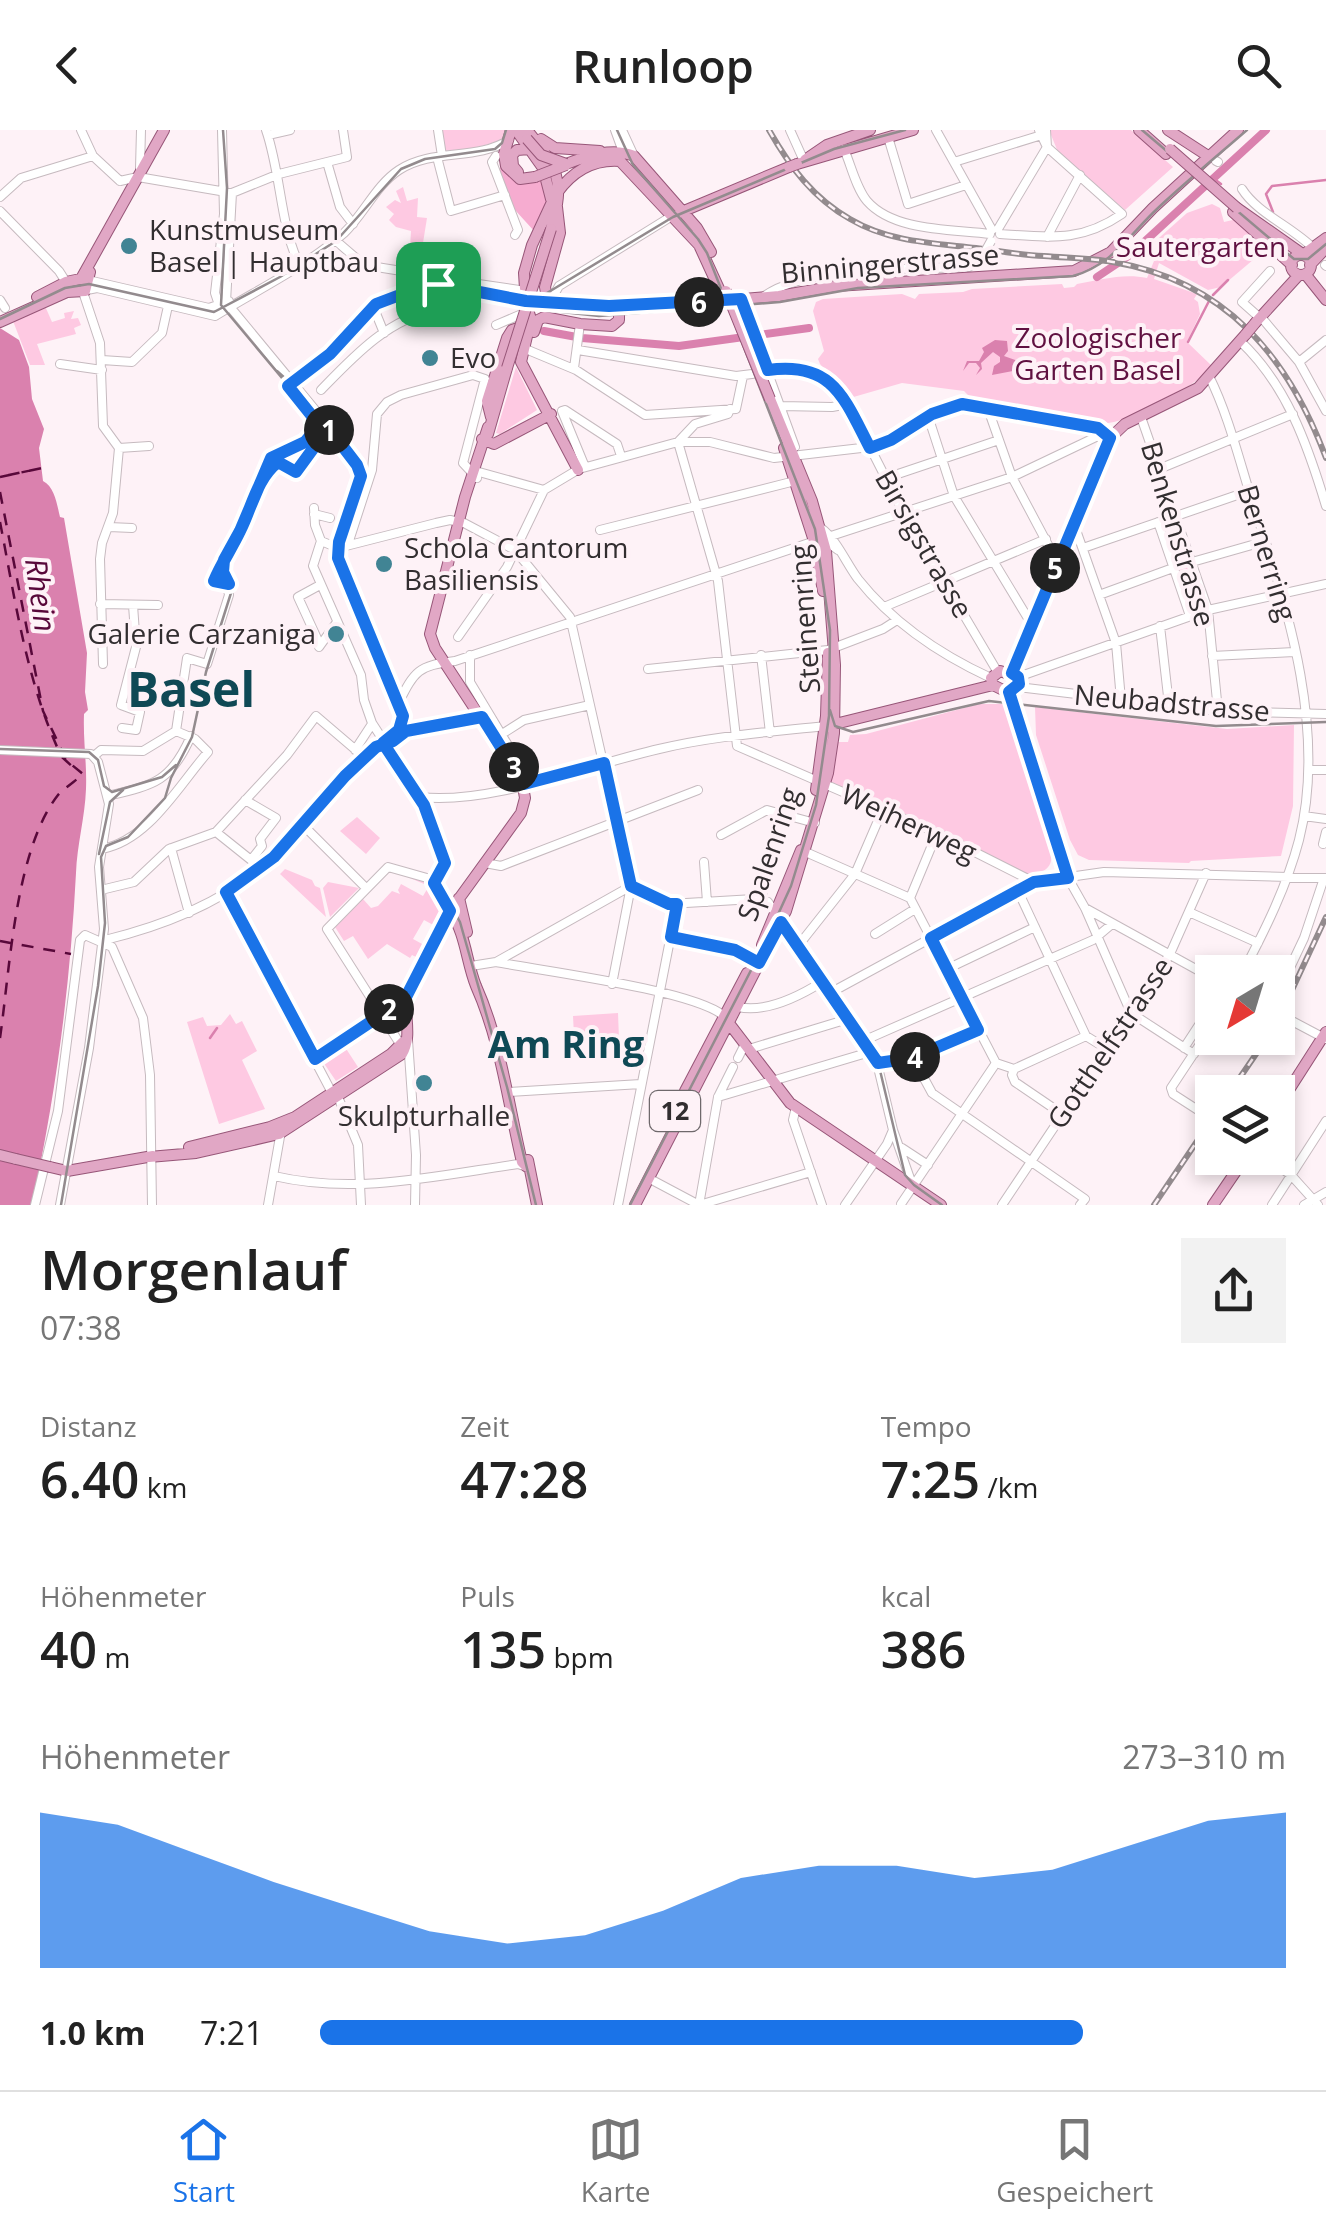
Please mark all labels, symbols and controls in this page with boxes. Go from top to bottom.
text: Runloop [572,35,754,96]
icon: back [40,38,95,93]
icon: search [1231,38,1286,93]
place label: Kunstmuseum Basel | Hauptbau [149,210,379,280]
park label: Sautergarten [1116,227,1286,265]
marker: Kunstmuseum Basel | Hauptbau [118,235,140,257]
street label: Binningerstrasse [779,235,1001,291]
pin [396,242,481,327]
icon: arrive [411,257,466,312]
pin: 6 [674,277,724,327]
text: 6 [691,283,707,321]
park label: Zoologischer Garten Basel [1014,318,1182,388]
place label: Evo [450,338,496,376]
marker: Evo [419,347,441,369]
pin: 1 [304,405,354,455]
text: 1 [321,411,337,449]
street label: Benkenstrasse [1133,437,1225,631]
street label: Birsigstrasse [867,463,983,624]
street label: Bernerring [1229,480,1307,625]
place label: Schola Cantorum Basiliensis [404,528,628,598]
street label: Steinenring [780,543,828,695]
pin: 5 [1030,543,1080,593]
text: 5 [1047,549,1063,587]
marker: Schola Cantorum Basiliensis [373,553,395,575]
water label: Rhein [16,555,67,634]
place label: Galerie Carzaniga [87,614,316,652]
marker: Galerie Carzaniga [325,623,347,645]
district label: Basel [127,656,255,721]
street label: Neubadstrasse [1073,675,1272,729]
pin: 3 [489,742,539,792]
text: 3 [506,748,522,786]
street label: Weiherweg [835,774,983,870]
street label: Spalenring [727,782,809,926]
street label: Gotthelfstrasse [1038,949,1181,1136]
north arrow [1195,955,1295,1055]
map controls [1195,955,1295,1175]
pin: 2 [364,984,414,1034]
text: 2 [381,990,397,1028]
district label: Am Ring [488,1017,645,1069]
pin: 4 [890,1032,940,1082]
text: 4 [907,1038,923,1076]
marker: Skulpturhalle [413,1072,435,1094]
button: layers [1195,1075,1295,1175]
road number: 12 [650,1091,700,1131]
place label: Skulpturhalle [338,1096,510,1134]
text: Morgenlauf [40,1231,347,1306]
button: share [1181,1238,1286,1343]
text: 07:38 [40,1306,122,1349]
text: Distanz [40,1407,137,1445]
text: Zeit [460,1407,509,1445]
text: Tempo [881,1407,972,1445]
text: 6.40 [40,1445,139,1513]
text: 47:28 [460,1445,588,1513]
text: 7:25 [881,1445,980,1513]
text: km [139,1468,187,1506]
text: /km [980,1468,1038,1506]
text: Höhenmeter [40,1577,206,1615]
text: Puls [460,1577,515,1615]
text: kcal [881,1577,931,1615]
text: 40 [40,1615,97,1683]
text: 135 [460,1615,546,1683]
text: 386 [881,1615,966,1683]
text: m [97,1638,130,1676]
text: bpm [546,1638,614,1676]
text: Höhenmeter [40,1735,230,1778]
text: 273–310 m [1122,1735,1286,1778]
text: 1.0 km [40,2011,145,2054]
text: 7:21 [200,2011,263,2054]
tab: Start [173,2112,235,2210]
tab: Karte [581,2112,651,2210]
tab: Gespeichert [996,2112,1153,2210]

